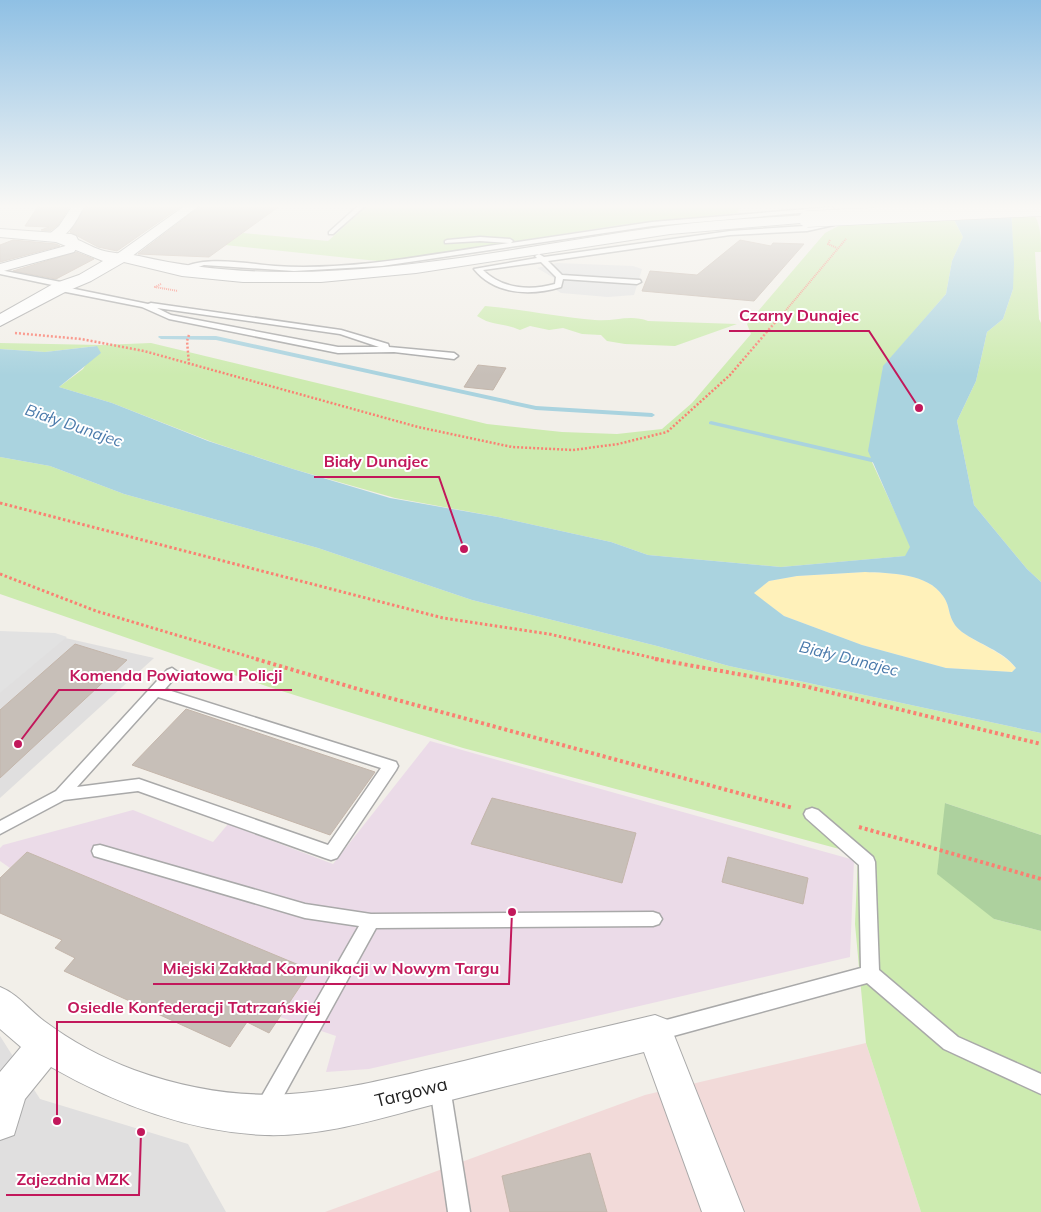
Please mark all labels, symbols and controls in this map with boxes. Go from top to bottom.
callout: Czarny Dunajec [729,300,869,331]
text: Czarny Dunajec [739,305,859,325]
water label: Biały Dunajec [23,399,125,451]
callout: Biały Dunajec [314,446,439,477]
text: Biały Dunajec [324,451,428,471]
water label: Biały Dunajec [797,636,901,680]
callout: Komenda Powiatowa Policji [59,659,292,690]
text: Komenda Powiatowa Policji [70,665,282,685]
callout: Miejski Zakład Komunikacji w Nowym Targu [153,953,509,984]
text: Miejski Zakład Komunikacji w Nowym Targu [163,958,499,978]
callout: Osiedle Konfederacji Tatrzańskiej [57,991,330,1022]
text: Osiedle Konfederacji Tatrzańskiej [67,997,321,1017]
street label: Targowa [372,1072,450,1112]
callout: Zajezdnia MZK [6,1164,139,1195]
text: Zajezdnia MZK [17,1169,131,1189]

